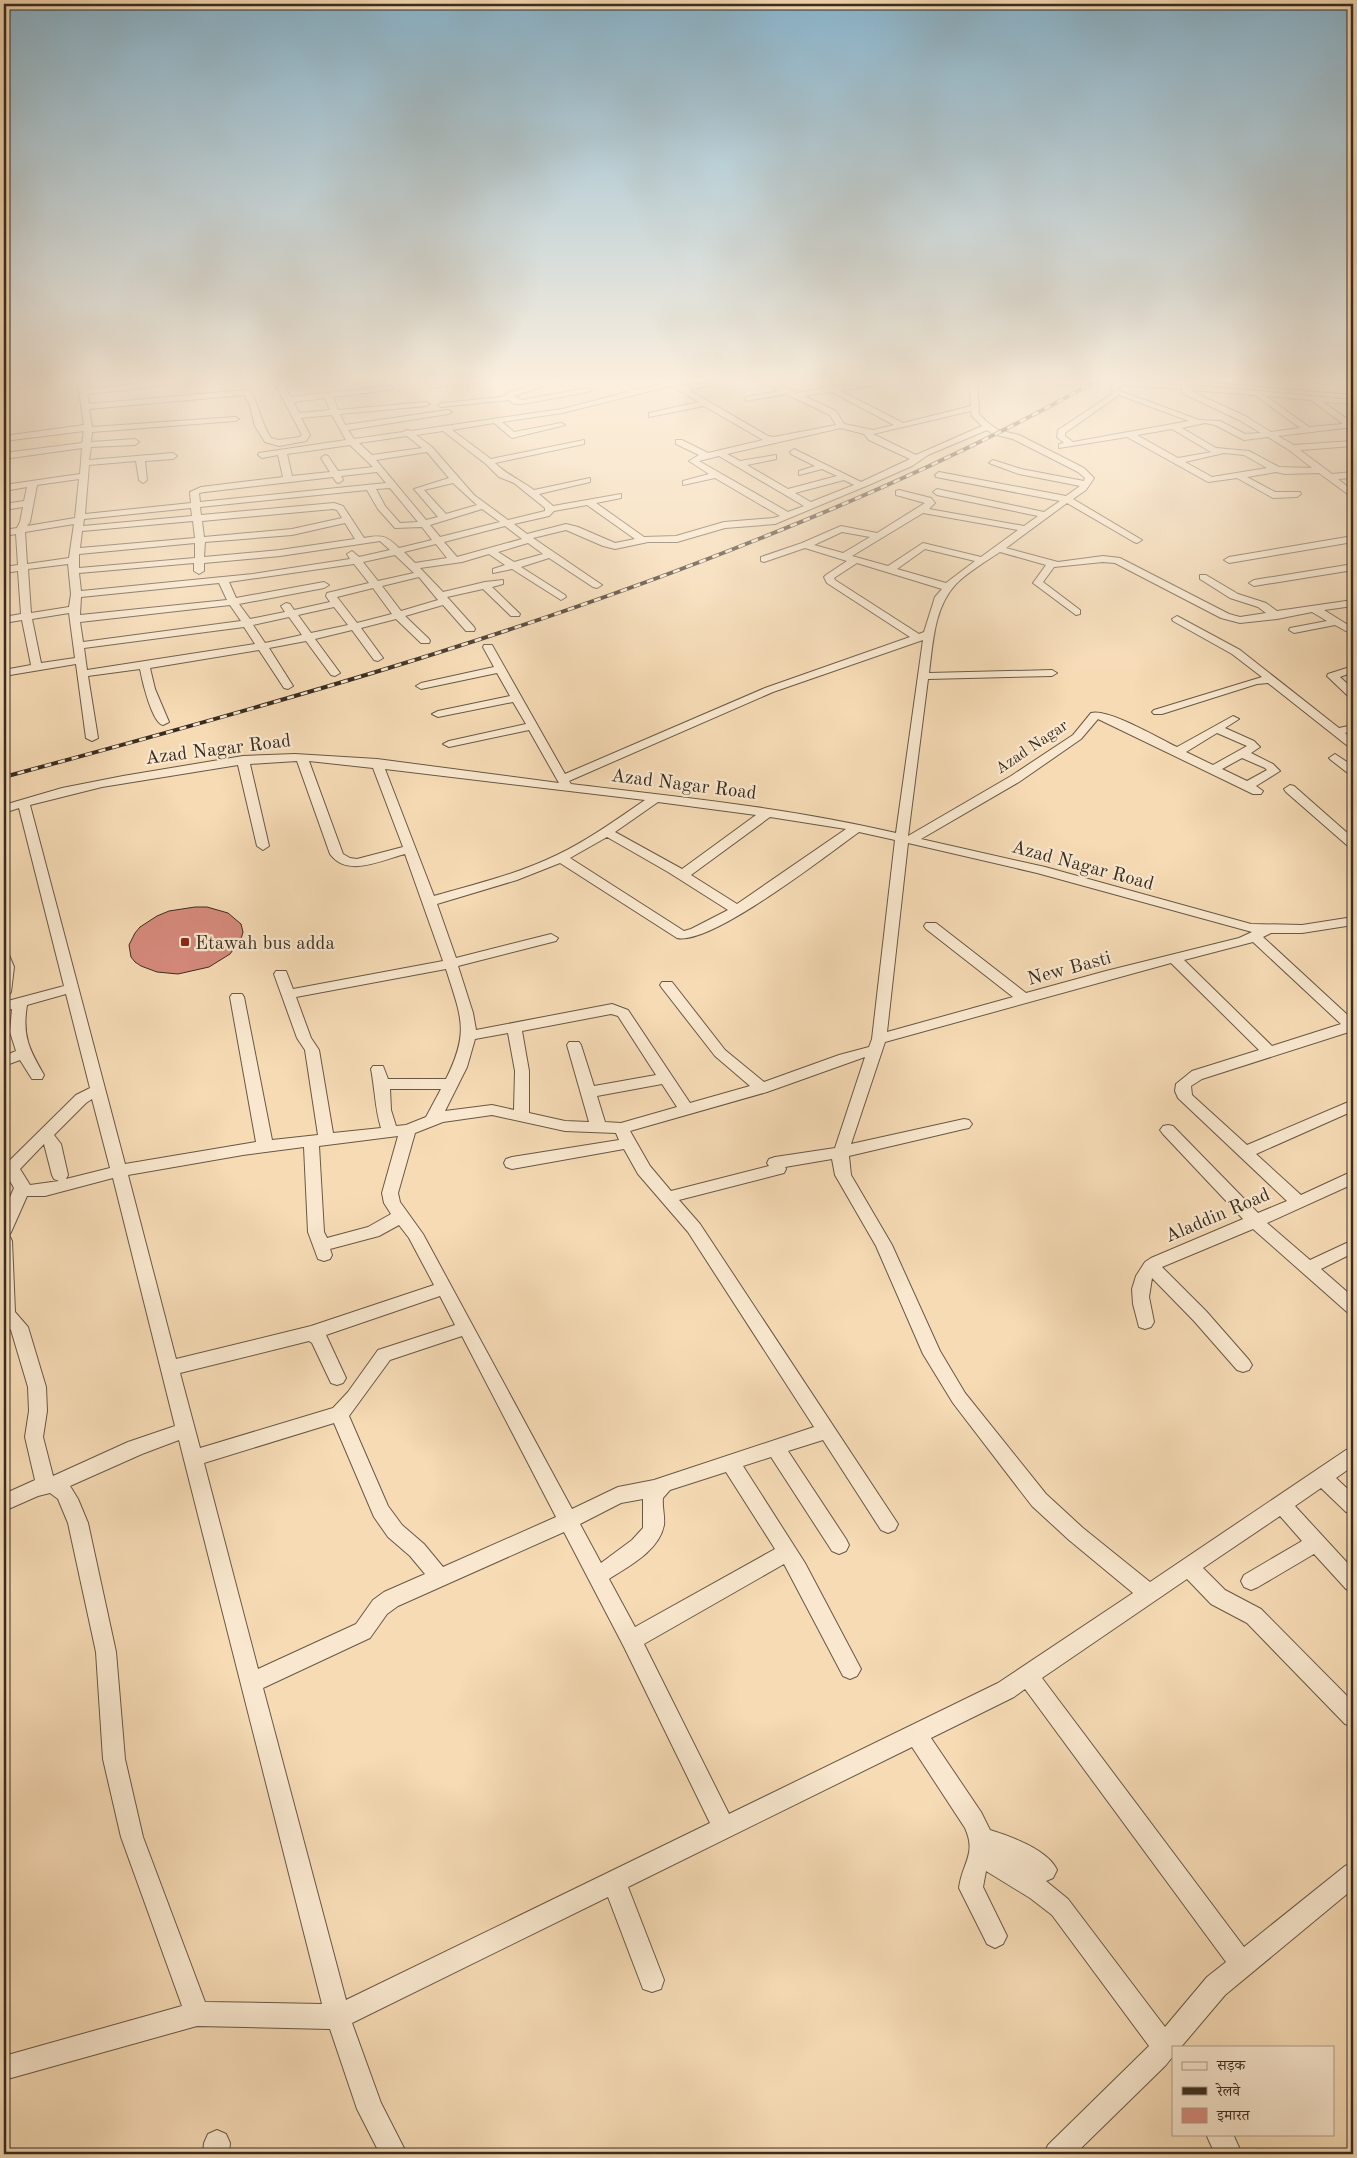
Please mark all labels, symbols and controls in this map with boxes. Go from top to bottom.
street label: Azad Nagar [993,717,1071,778]
street label: Azad Nagar Road [144,732,292,769]
street label: Azad Nagar Road [610,767,758,804]
street label: Azad Nagar Road [1009,838,1156,895]
place label: Etawah bus adda [195,935,336,954]
marker: Etawah bus adda [179,936,191,948]
street label: New Basti [1026,949,1114,990]
street label: Aladdin Road [1163,1186,1273,1247]
legend [1172,2046,1334,2136]
text: सड़क [1216,2059,1246,2074]
text: रेलवे [1215,2082,1241,2100]
text: इमारत [1216,2109,1251,2124]

